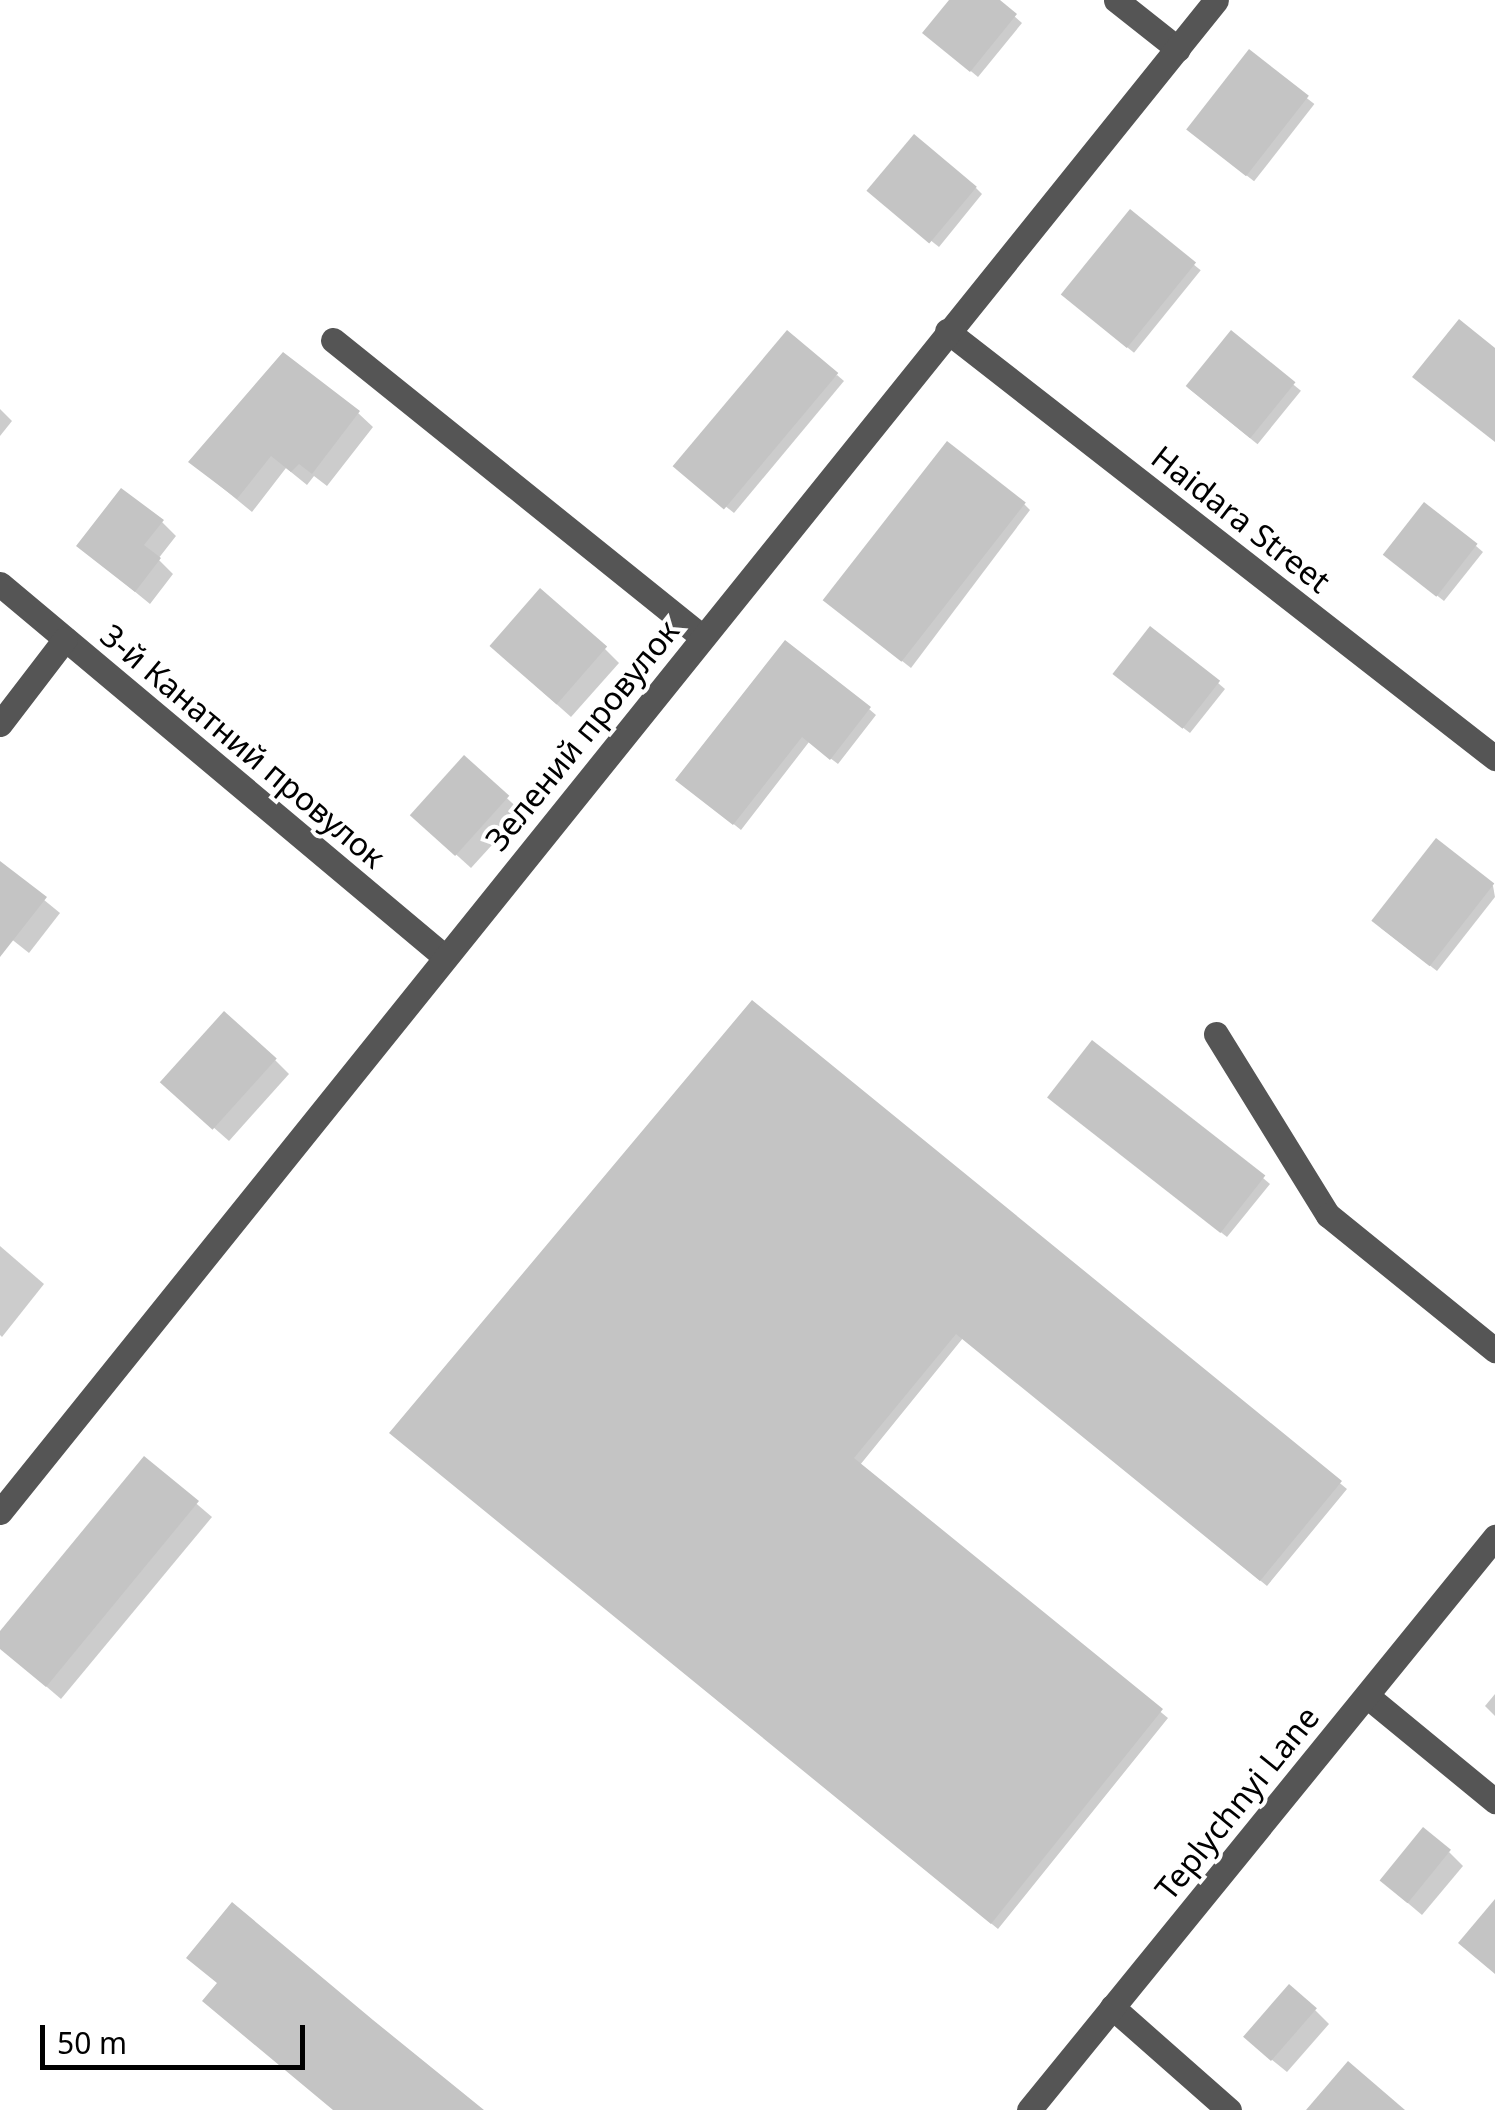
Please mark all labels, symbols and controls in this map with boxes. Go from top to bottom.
street label: Haidara Street [1144,437,1338,601]
street label: Зелений провулок [477,612,687,858]
street label: 3-й Канатний провулок [93,616,393,876]
street label: Teplychnyi Lane [1147,1698,1327,1908]
scale bar [45,2005,310,2067]
text: 50 m [57,2022,127,2063]

